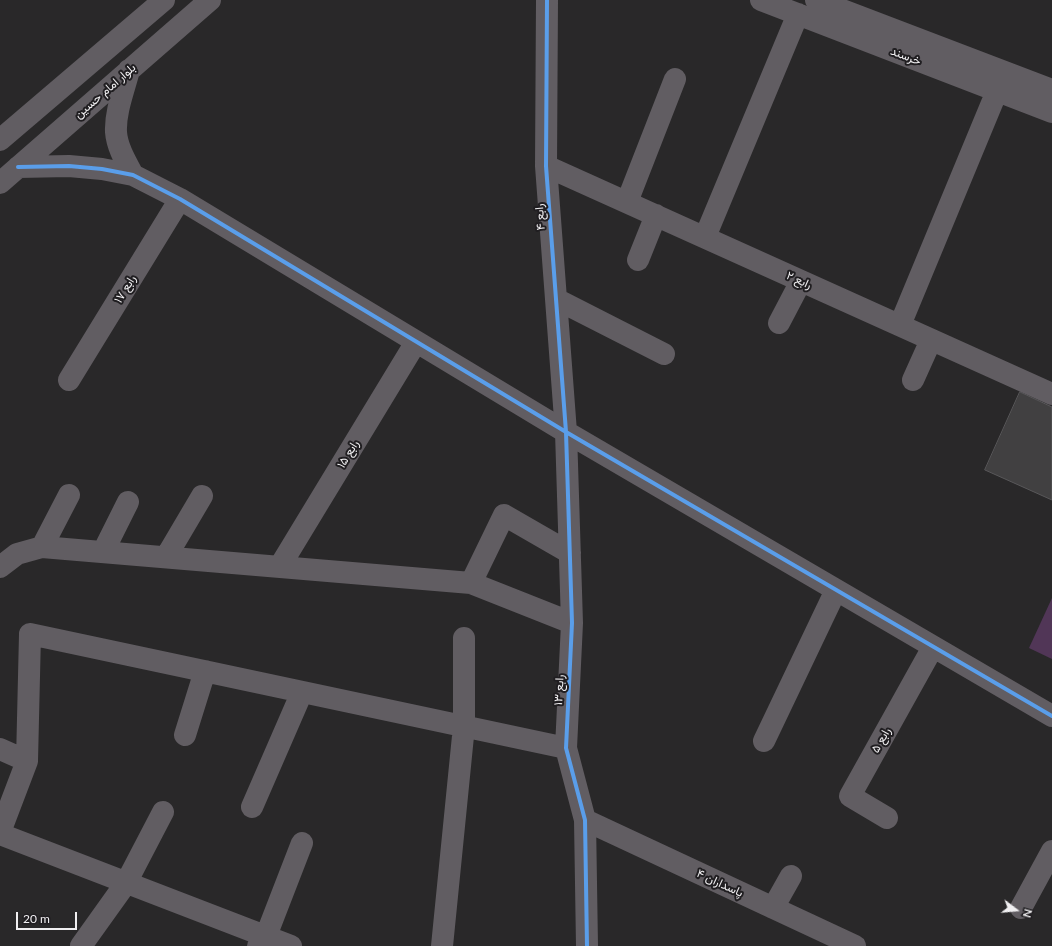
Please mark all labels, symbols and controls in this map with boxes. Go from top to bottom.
street label: خرسند [889,44,923,68]
street label: بلوار امام حسین [71,60,139,122]
street label: رابع ۴ [532,203,548,231]
street label: رابع ۲ [784,268,814,292]
street label: رابع ۱۷ [111,272,139,306]
street label: رابع ۱۵ [334,437,362,471]
street label: رابع ۱۳ [551,674,567,706]
street label: رابع ۵ [868,725,894,755]
street label: پاسداران ۴ [694,866,746,900]
north arrow [996,890,1036,930]
scale bar [18,904,79,930]
text: N [1021,908,1035,919]
text: 20 m [23,911,50,926]

